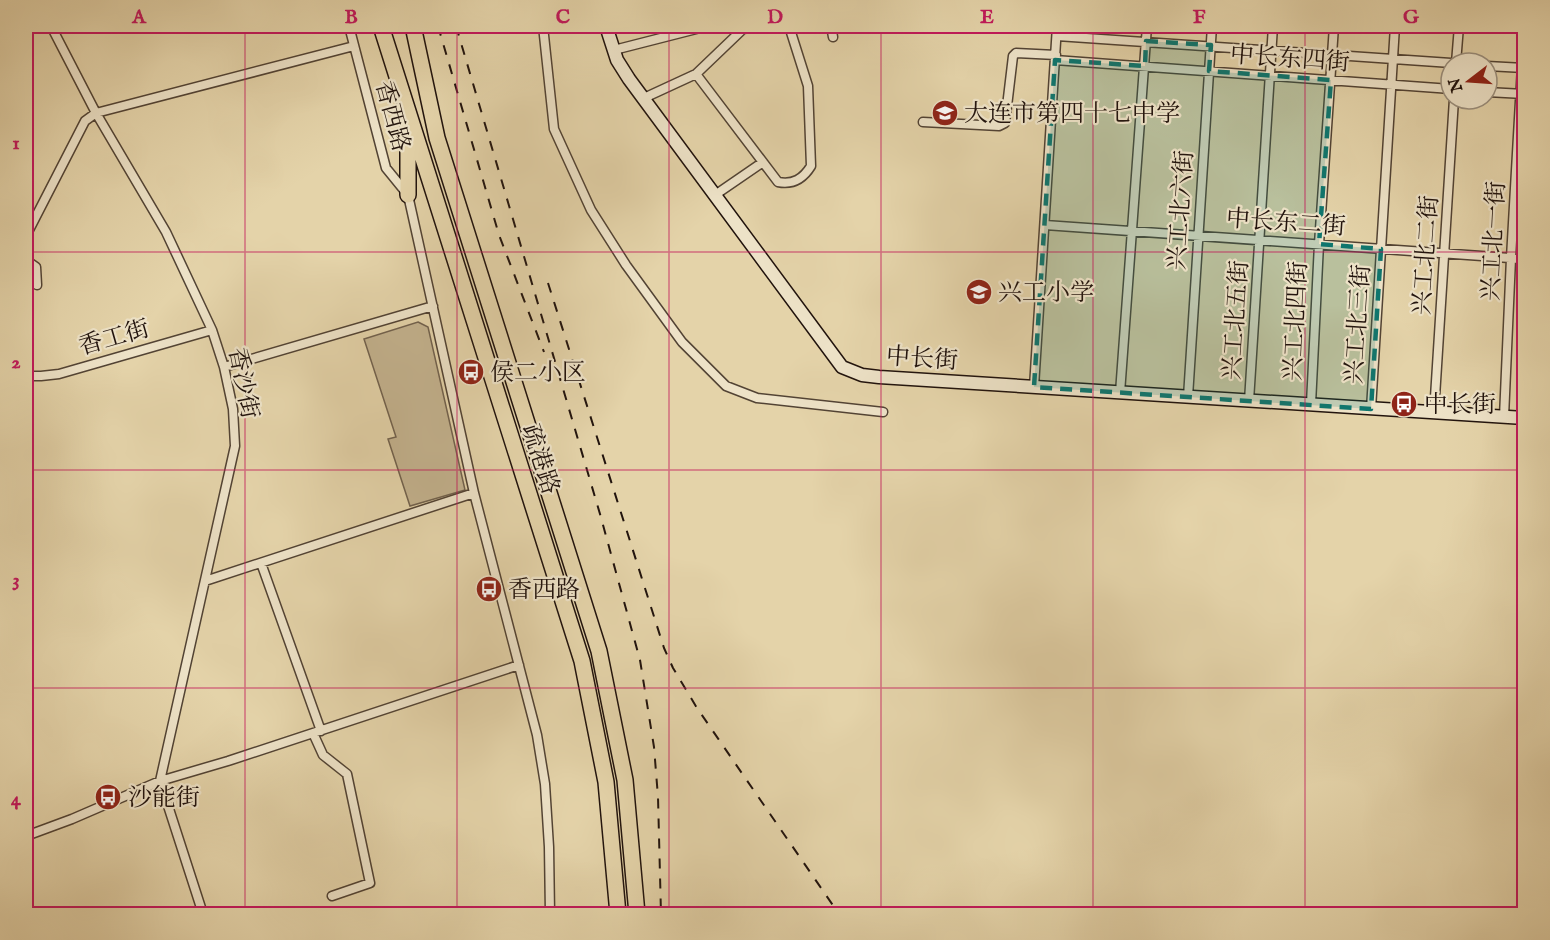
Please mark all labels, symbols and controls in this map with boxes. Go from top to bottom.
text: A [131,5,147,30]
text: B [344,5,358,30]
text: C [556,5,570,30]
text: D [767,5,783,30]
text: E [980,5,994,30]
text: F [1193,5,1206,30]
text: G [1403,5,1420,30]
street label: 中长东四街 [1229,40,1351,79]
north arrow [1439,51,1499,111]
text: N [1445,75,1468,95]
street label: 香西路 [367,78,416,155]
school or university icon: 大连市第四十七中学 [930,98,960,128]
place label: 大连市第四十七中学 [964,99,1180,130]
text: 1 [12,131,20,156]
street label: 兴工北六街 [1162,149,1201,271]
street label: 兴工北一街 [1476,180,1513,302]
street label: 兴工北二街 [1407,194,1446,316]
street label: 中长东二街 [1225,204,1347,243]
street label: 兴工北五街 [1217,259,1256,381]
street label: 兴工北四街 [1278,260,1315,382]
street label: 兴工北三街 [1339,263,1378,385]
school or university icon: 兴工小学 [964,277,994,307]
place label: 兴工小学 [998,278,1094,309]
street label: 香工街 [76,314,153,363]
street label: 中长街 [885,342,959,377]
street label: 香沙街 [220,345,265,422]
text: 2 [11,350,21,375]
bus stop icon: 侯二小区 [456,357,486,387]
place label: 侯二小区 [490,358,586,389]
bus stop icon: 中长街 [1389,389,1419,419]
place label: 中长街 [1424,390,1496,421]
street label: 疏港路 [514,420,565,498]
text: 3 [12,568,20,593]
bus stop icon: 香西路 [474,574,504,604]
place label: 香西路 [508,575,580,606]
bus stop icon: 沙能街 [93,782,123,812]
place label: 沙能街 [128,783,200,814]
text: 4 [11,787,22,812]

